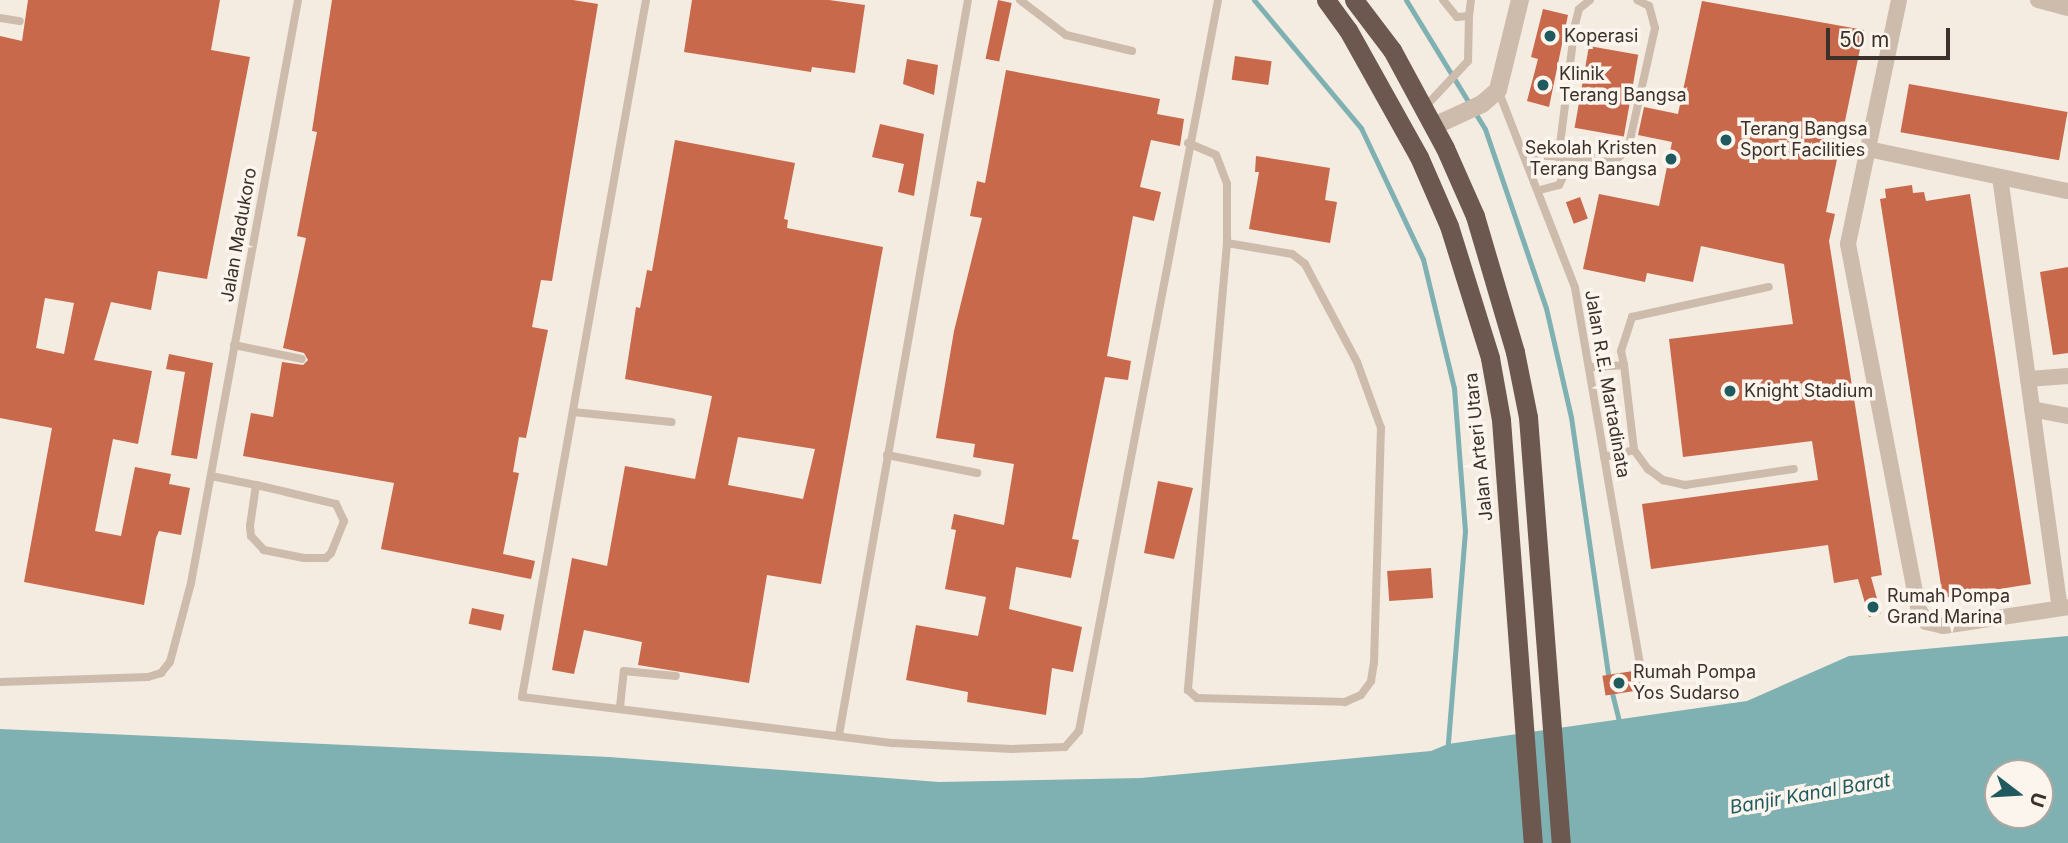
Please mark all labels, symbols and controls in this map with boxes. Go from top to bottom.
scale bar [1830,14,1954,58]
place label: Koperasi [1564,25,1638,47]
text: 50 m [1839,27,1889,52]
marker: Koperasi [1542,28,1558,44]
place label: Klinik Terang Bangsa [1559,64,1686,106]
marker: Klinik Terang Bangsa [1533,75,1553,95]
place label: Terang Bangsa Sport Facilities [1740,119,1867,162]
marker: Terang Bangsa Sport Facilities [1718,132,1734,148]
place label: Sekolah Kristen Terang Bangsa [1525,138,1657,180]
marker: Sekolah Kristen Terang Bangsa [1663,151,1679,167]
street label: Jalan Madukoro [217,166,261,304]
street label: Jalan R.E. Martadinata [1580,289,1634,479]
street label: Jalan Arteri Utara [1460,372,1498,522]
place label: Knight Stadium [1744,380,1873,402]
marker: Knight Stadium [1722,383,1738,399]
place label: Rumah Pompa Grand Marina [1887,586,2010,628]
marker: Rumah Pompa Grand Marina [1865,599,1881,615]
place label: Rumah Pompa Yos Sudarso [1633,662,1756,704]
marker: Rumah Pompa Yos Sudarso [1611,675,1627,691]
north arrow [1984,759,2054,829]
water label: Banjir Kanal Barat [1728,769,1892,819]
text: U [2025,790,2051,810]

